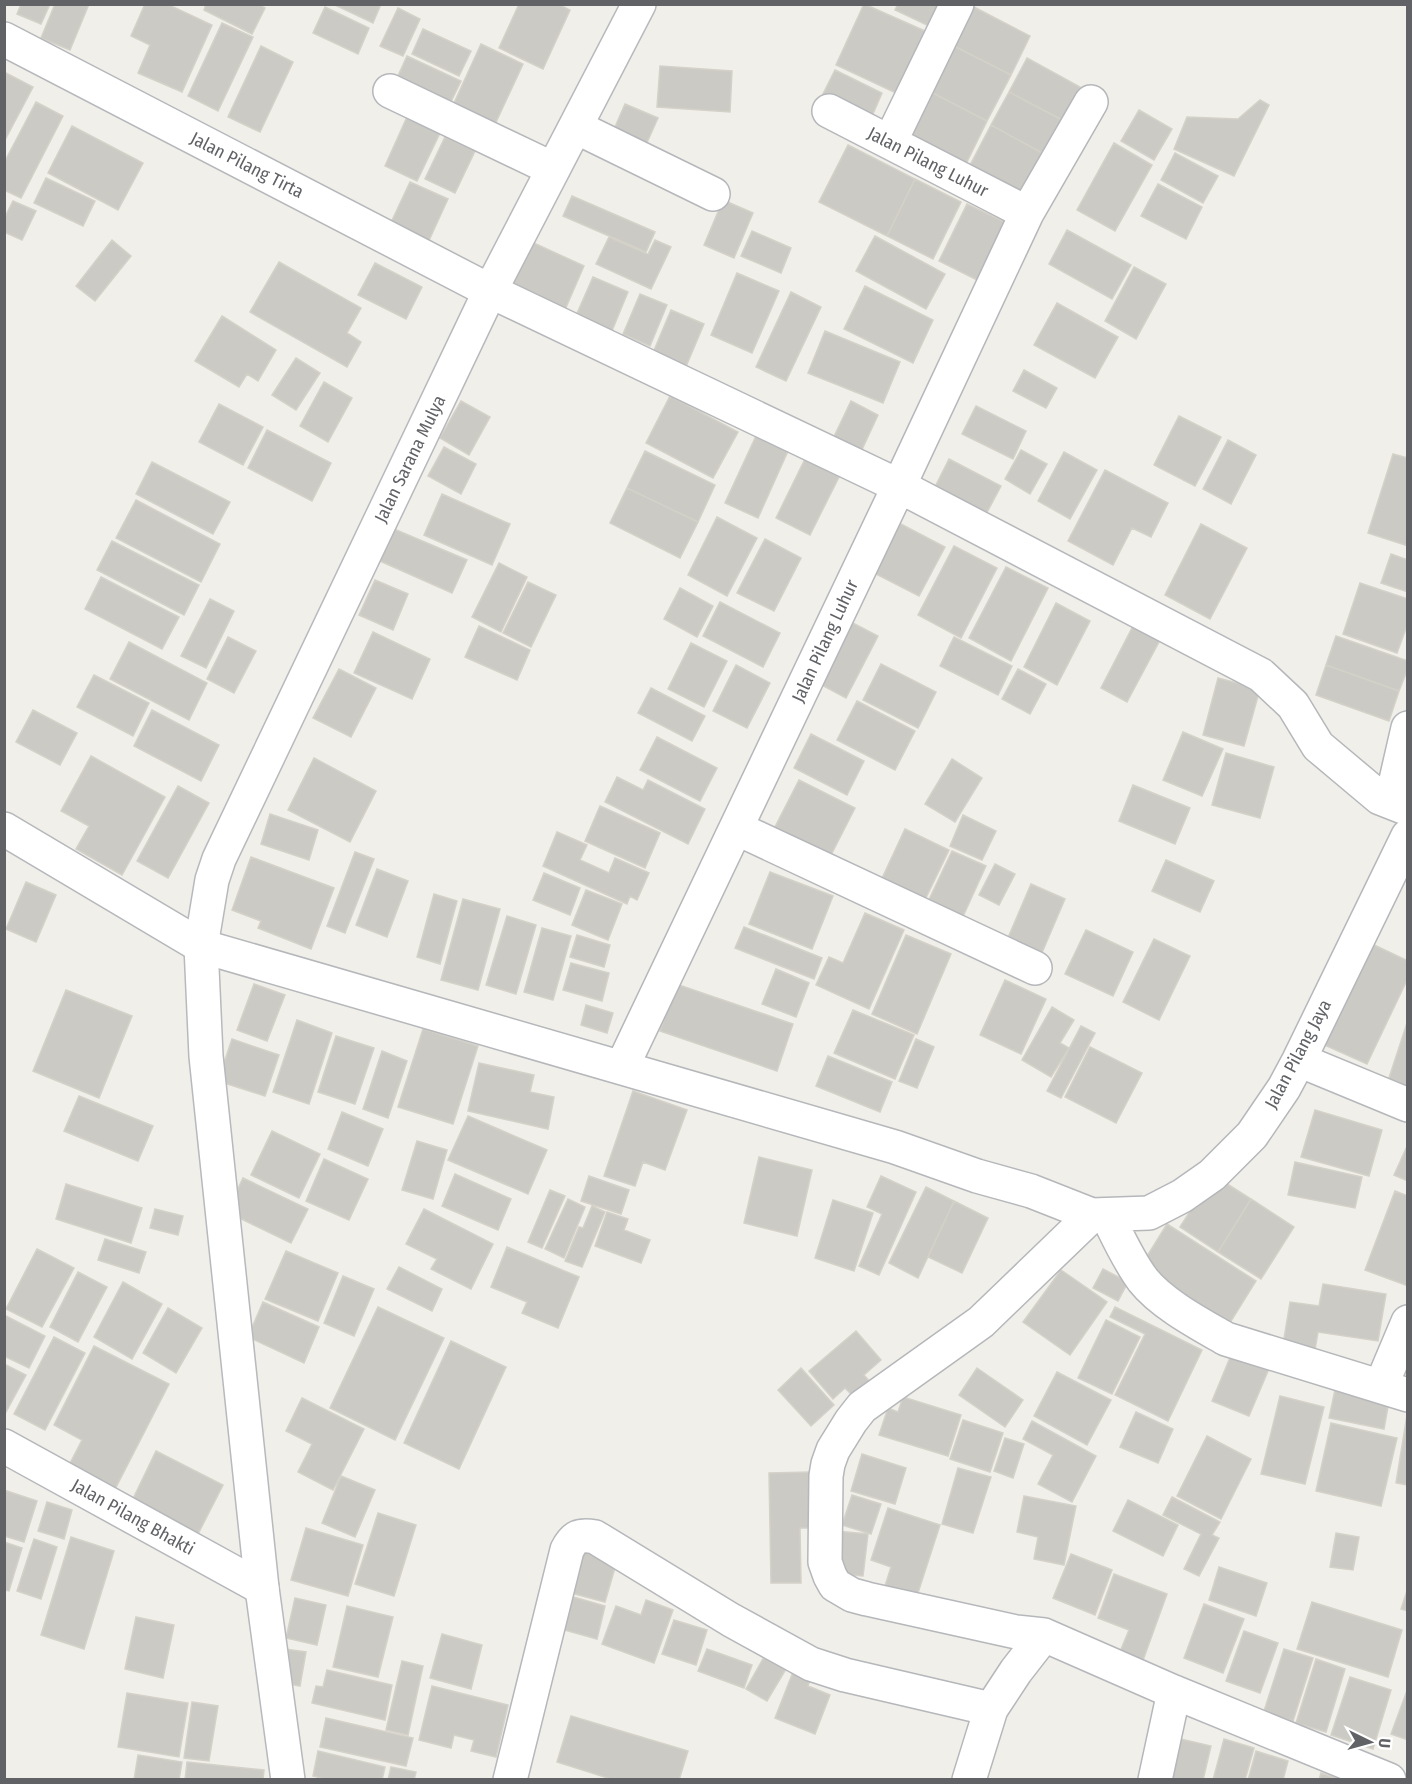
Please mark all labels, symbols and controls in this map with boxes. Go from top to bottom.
street label: Jalan Pilang Luhur [864,122,993,202]
street label: Jalan Pilang Tirta [187,127,307,203]
street label: Jalan Sarana Mulya [370,392,450,526]
street label: Jalan Pilang Luhur [787,576,863,706]
street label: Jalan Pilang Jaya [1260,996,1336,1112]
street label: Jalan Pilang Bhakti [68,1474,198,1560]
north arrow [1340,1712,1400,1772]
text: U [1375,1738,1394,1749]

